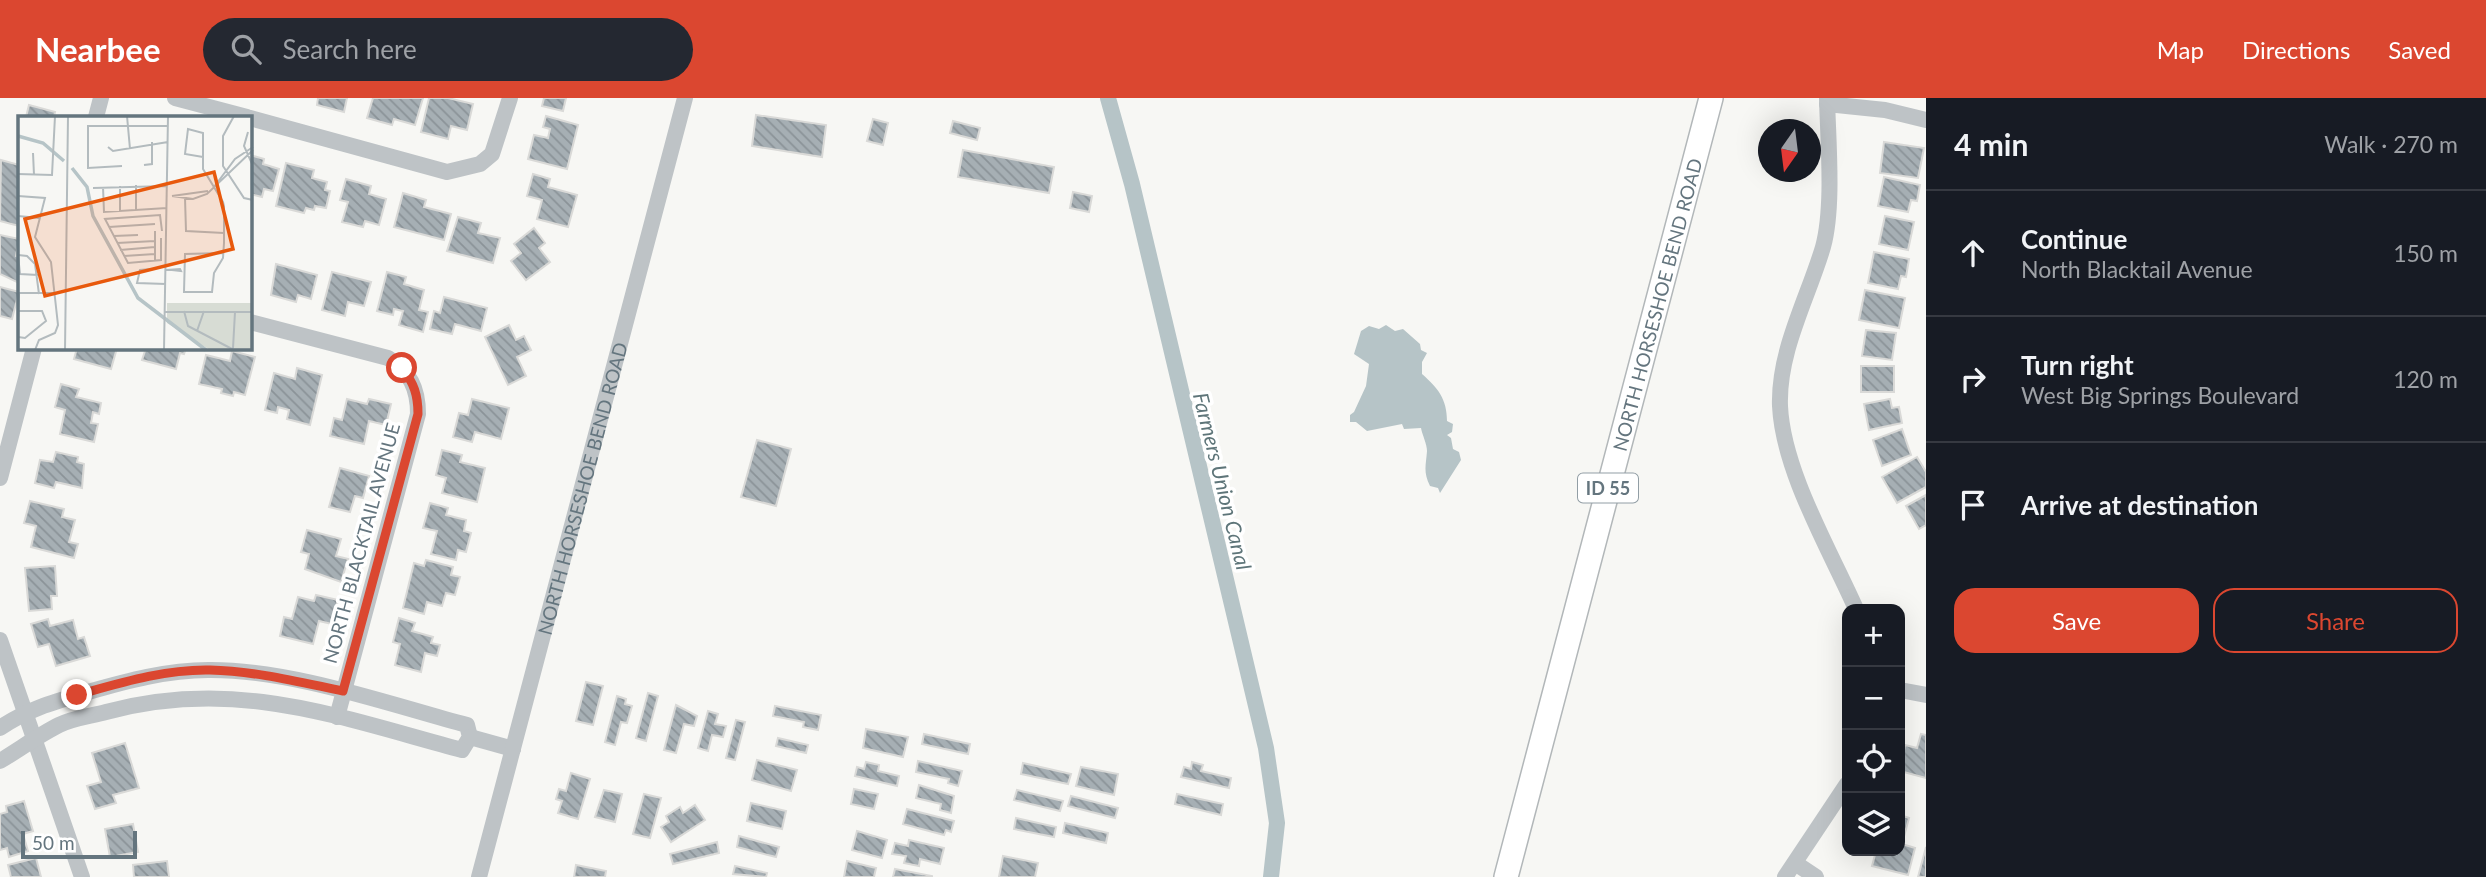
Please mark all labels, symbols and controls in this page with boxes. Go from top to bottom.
search box [203,18,693,81]
text: Nearbee [35,29,161,69]
icon: search [227,30,265,68]
text: Search here [283,33,417,65]
text: Map [2157,35,2204,64]
text: Directions [2242,35,2350,64]
text: Saved [2388,35,2451,64]
inset map [18,116,252,350]
north arrow [1758,119,1821,182]
text: 4 min [1954,126,2028,162]
text: Walk · 270 m [2324,130,2458,158]
street label: NORTH HORSESHOE BEND ROAD [1607,156,1706,453]
text: Continue [2021,223,2127,255]
icon: ahead [1954,234,1992,272]
text: 150 m [2393,239,2458,267]
text: North Blacktail Avenue [2021,255,2253,283]
street label: NORTH HORSESHOE BEND ROAD [532,340,631,637]
text: Turn right [2021,349,2134,381]
route start [386,352,417,383]
icon: right [1954,360,1992,398]
text: 120 m [2393,365,2458,393]
text: West Big Springs Boulevard [2021,381,2299,409]
water label: Farmers Union Canal [1189,390,1257,573]
street label: NORTH BLACKTAIL AVENUE [318,420,404,666]
road number: ID 55 [1578,474,1638,502]
icon: arrive [1954,486,1992,524]
text: Arrive at destination [2021,489,2258,521]
button: Save [1954,588,2199,653]
button: Share [2213,588,2458,653]
map controls [1842,604,1905,856]
button: + [1842,604,1905,667]
button: − [1842,667,1905,730]
route end [61,679,92,710]
button: locate [1842,730,1905,793]
button: layers [1842,793,1905,856]
scale bar [21,828,136,860]
text: 50 m [32,831,75,854]

